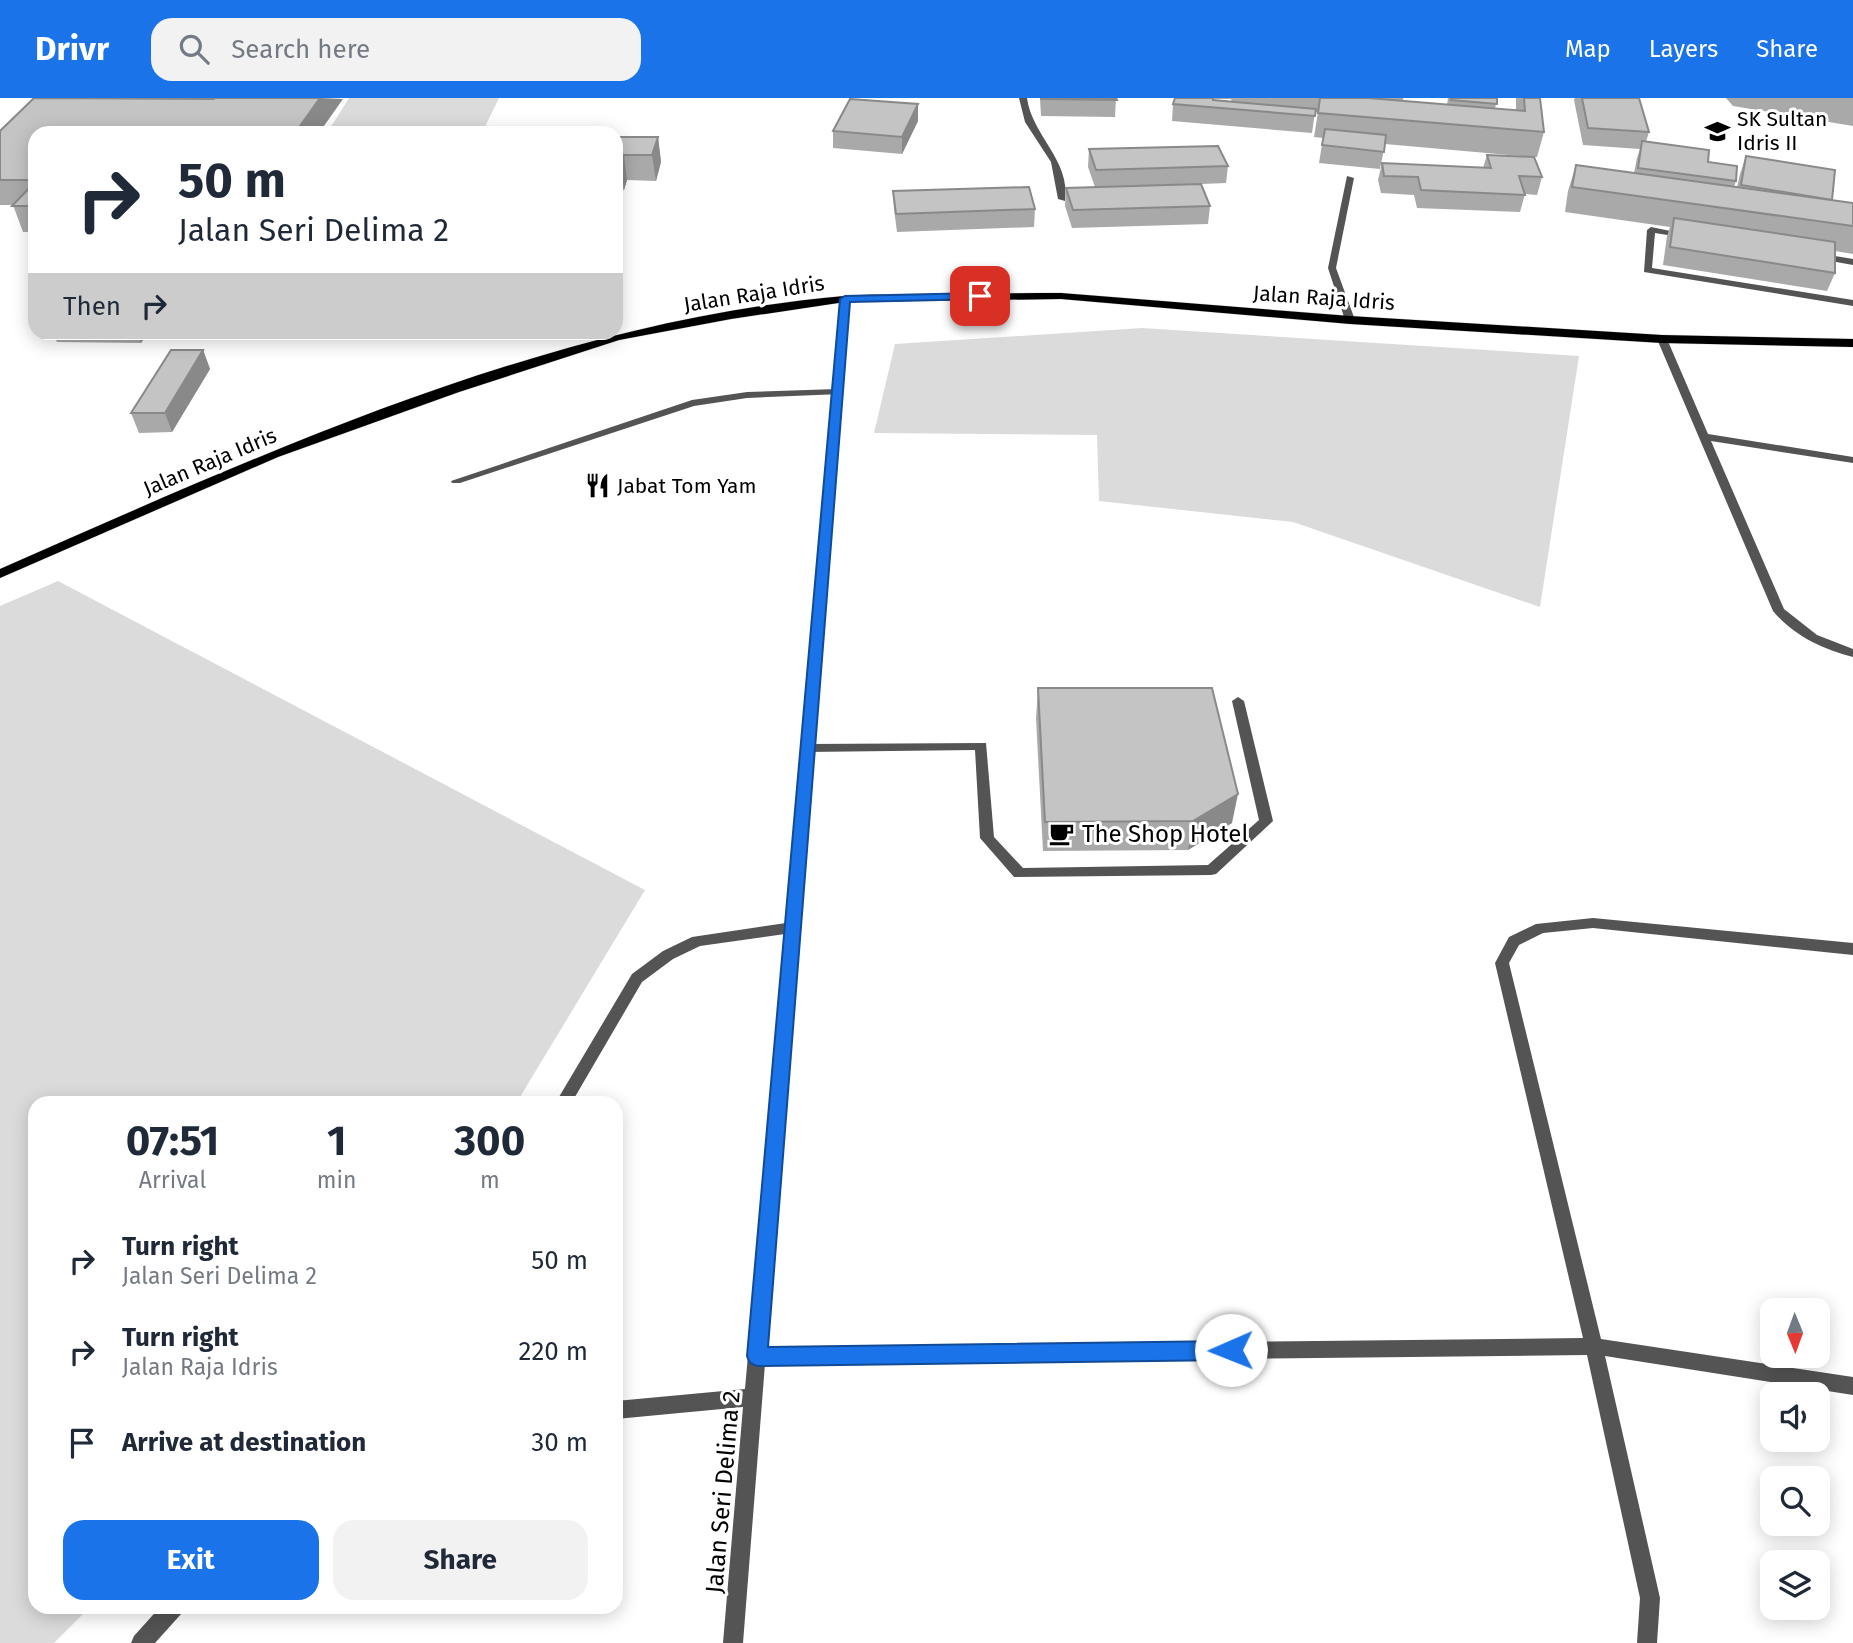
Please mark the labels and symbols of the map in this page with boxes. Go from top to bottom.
place label: SK Sultan Idris II [1737,106,1827,156]
school or university icon: SK Sultan Idris II [1703,117,1731,145]
pin [950,266,1010,326]
street label: Jalan Raja Idris [682,270,826,318]
street label: Jalan Raja Idris [1252,280,1396,316]
street label: Jalan Raja Idris [139,422,281,502]
restaurant icon: Jabat Tom Yam [583,472,611,500]
place label: Jabat Tom Yam [617,473,757,499]
cafe icon: The Shop Hotel [1048,820,1076,848]
place label: The Shop Hotel [1082,820,1248,848]
north arrow [1760,1298,1830,1368]
position arrow [1194,1313,1268,1387]
street label: Jalan Seri Delima 2 [700,1390,746,1594]

